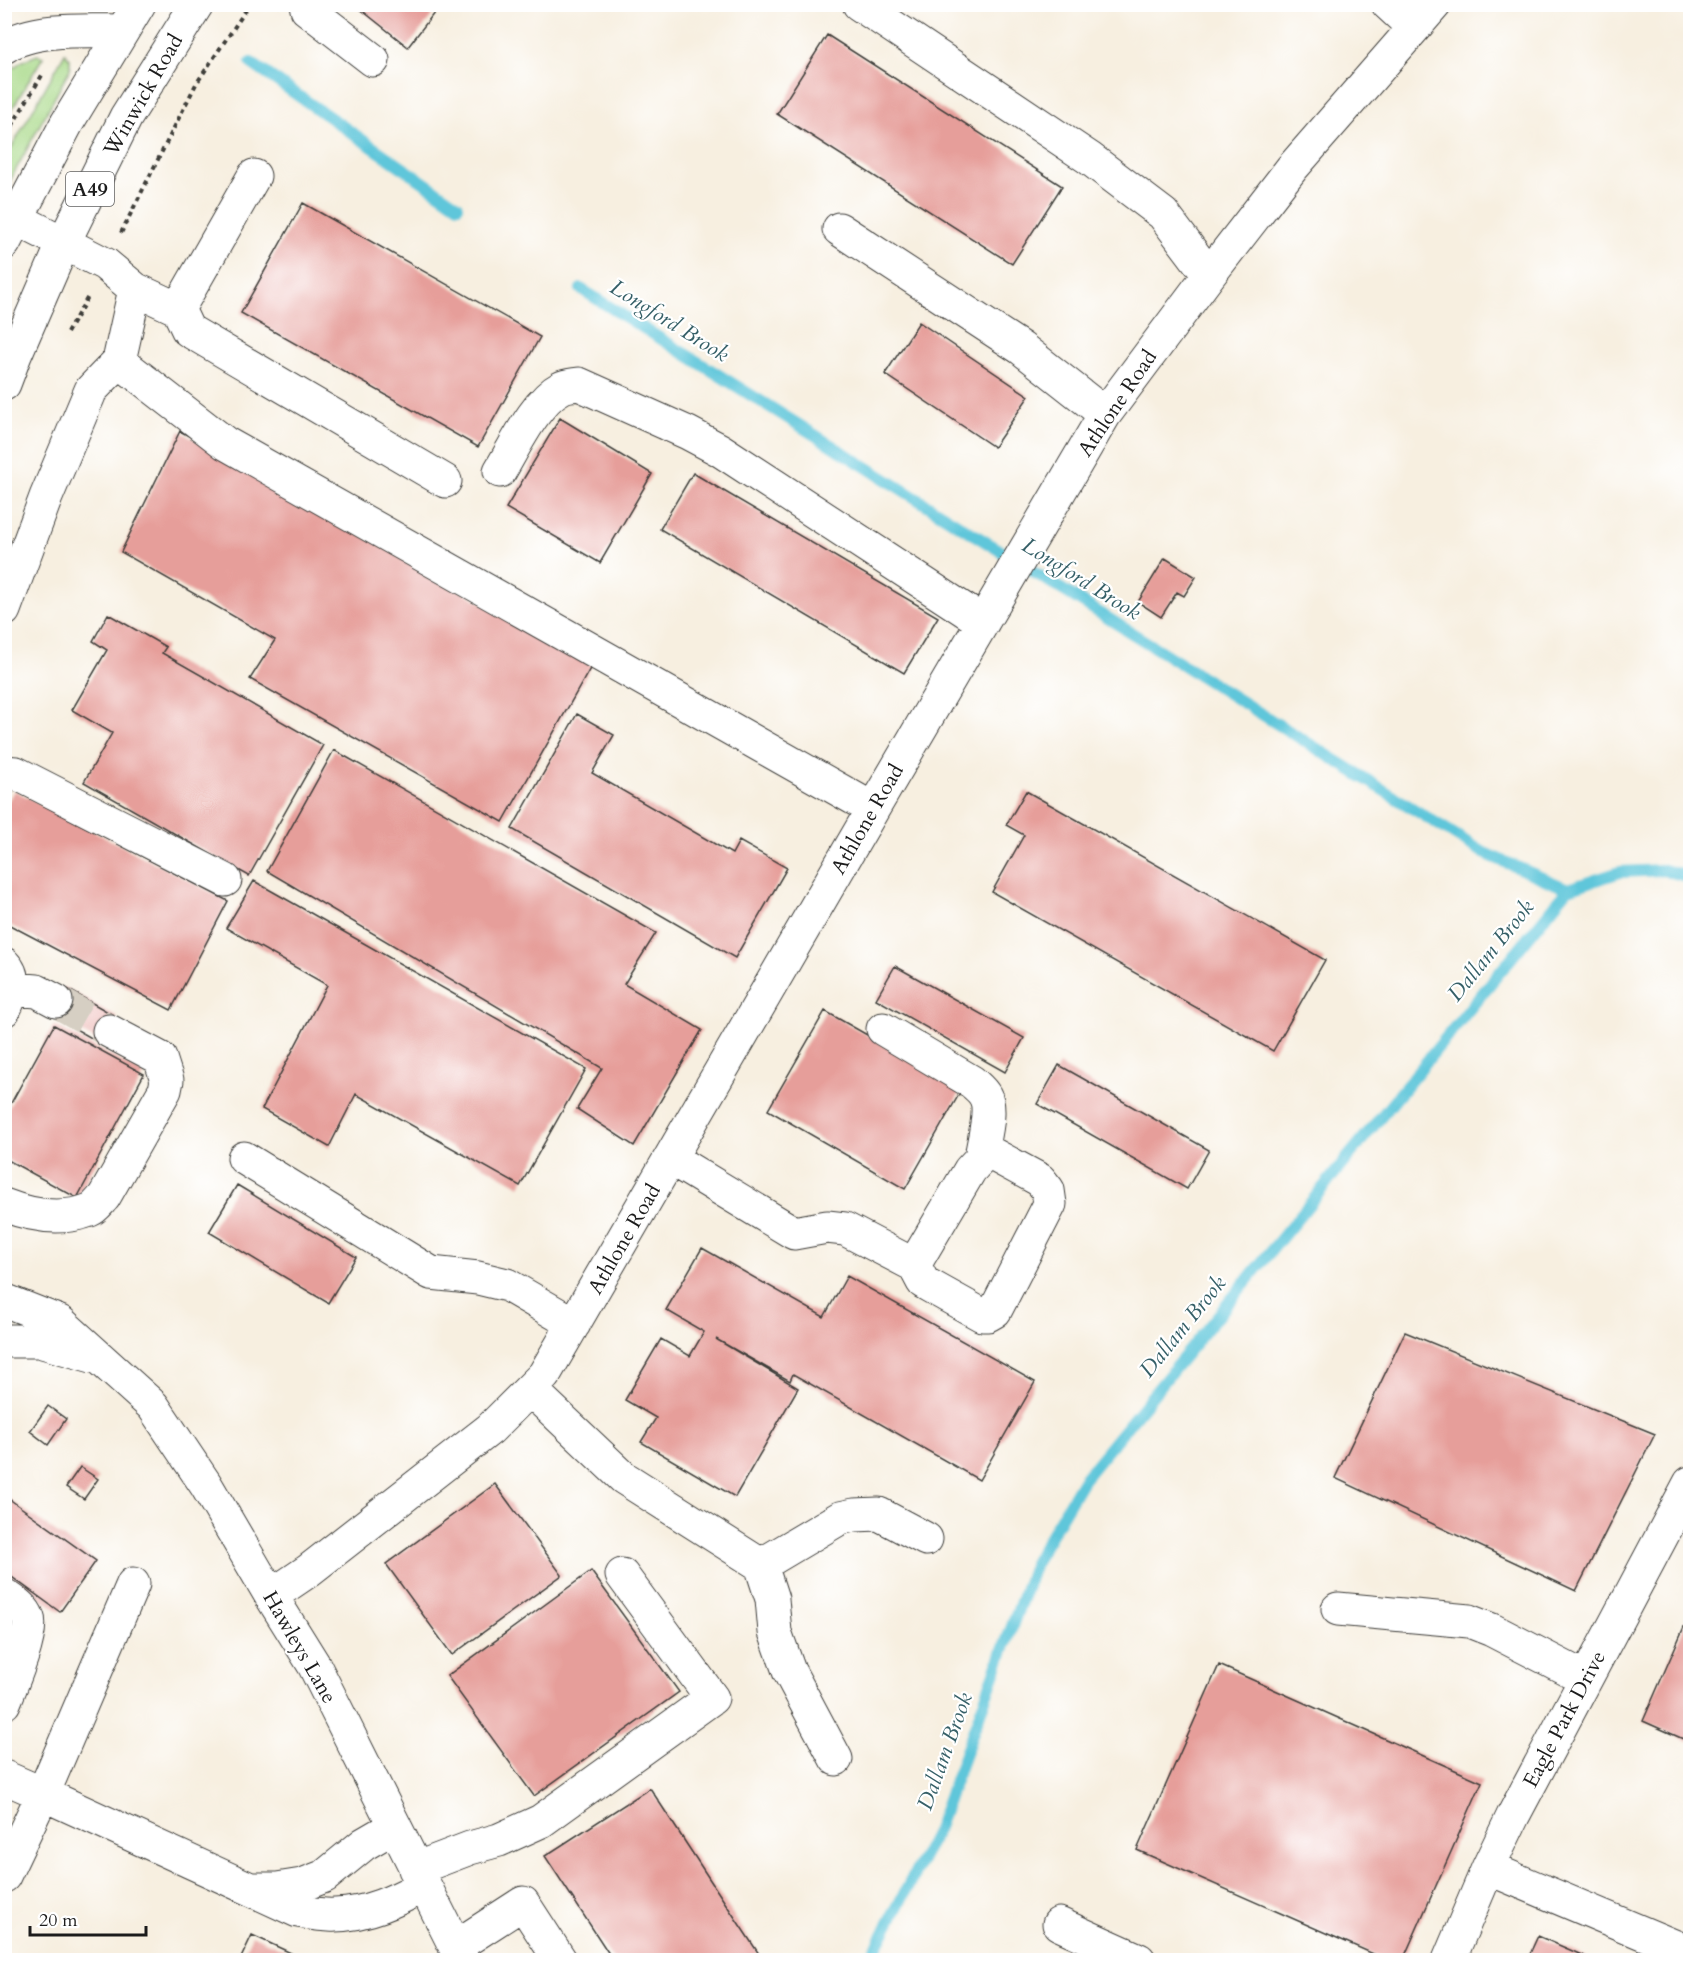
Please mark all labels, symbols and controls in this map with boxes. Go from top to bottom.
street label: Winwick Road [96,29,190,162]
road number: A49 [66,172,114,206]
water label: Longford Brook [604,272,735,369]
street label: Athlone Road [1071,344,1164,462]
water label: Longford Brook [1016,530,1147,627]
street label: Athlone Road [824,759,911,880]
water label: Dallam Brook [1440,893,1541,1008]
street label: Athlone Road [581,1179,668,1300]
water label: Dallam Brook [1132,1269,1233,1384]
street label: Hawleys Lane [256,1586,343,1709]
street label: Eagle Park Drive [1516,1646,1613,1793]
water label: Dallam Brook [910,1688,980,1814]
scale bar [30,1899,146,1937]
text: 20 m [39,1908,78,1933]

